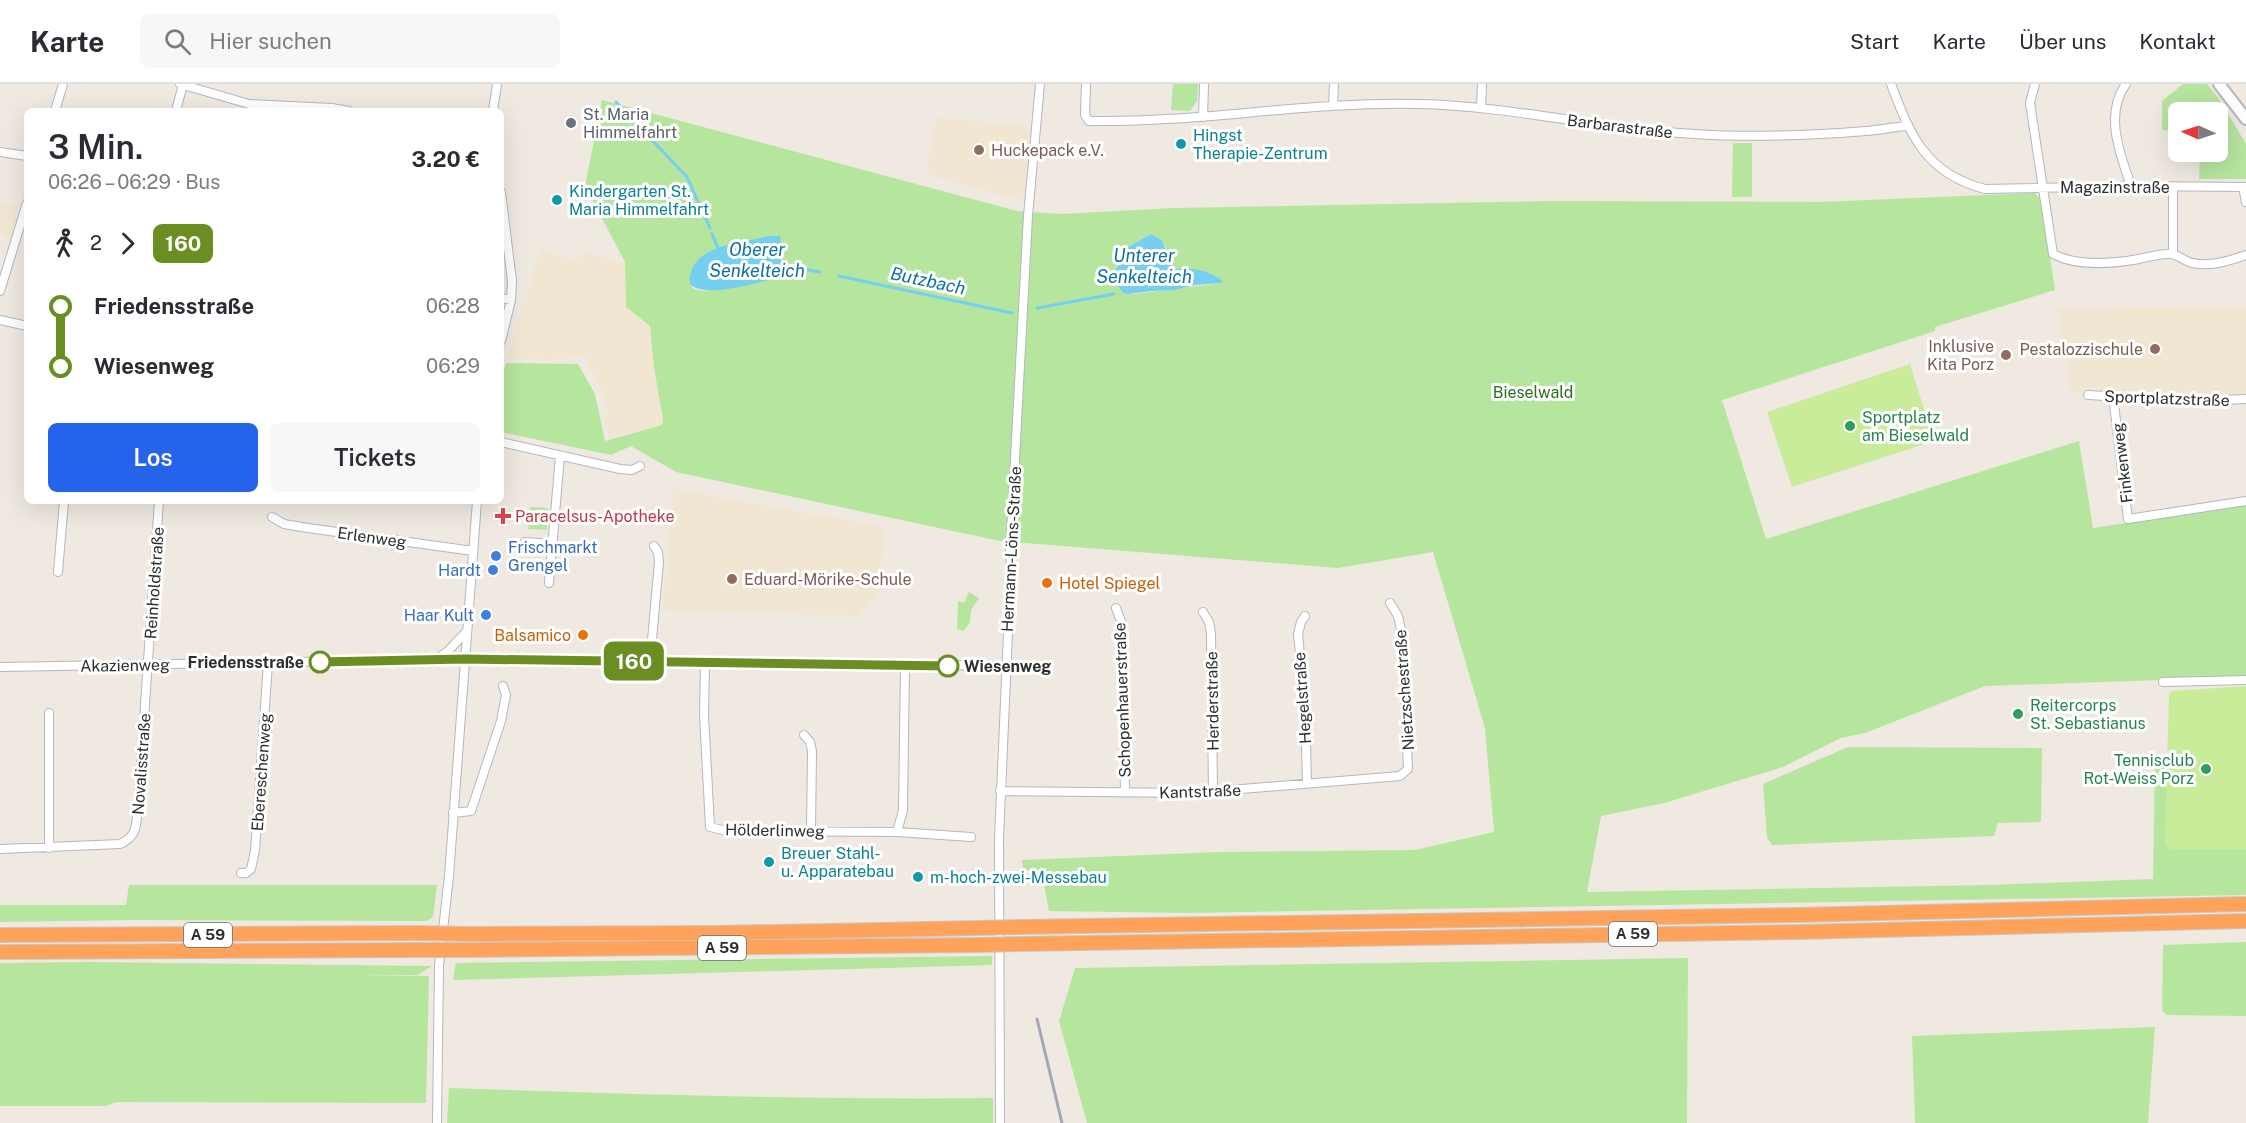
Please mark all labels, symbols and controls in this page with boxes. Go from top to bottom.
search box [140,14,560,68]
text: Karte [30,25,104,58]
icon: search [161,25,194,58]
text: Hier suchen [209,28,332,54]
text: Start [1850,29,1899,54]
text: Karte [1932,29,1986,54]
text: Über uns [2019,29,2106,54]
text: Kontakt [2139,29,2216,54]
north arrow [2168,102,2228,162]
map controls [2168,102,2228,162]
place label: St. Maria Himmelfahrt [583,105,677,142]
street label: Barbarastraße [1566,111,1674,142]
marker: St. Maria Himmelfahrt [564,116,578,130]
place label: Hingst Therapie-Zentrum [1193,126,1328,163]
text: 3 Min. [48,128,143,166]
marker: Hingst Therapie-Zentrum [1174,137,1188,151]
place label: Huckepack e.V. [991,141,1104,160]
marker: Huckepack e.V. [972,143,986,157]
text: 3.20 € [412,146,480,172]
text: 06:26 – 06:29 · Bus [48,170,220,194]
street label: Magazinstraße [2060,178,2170,197]
place label: Kindergarten St. Maria Himmelfahrt [569,182,709,219]
marker: Kindergarten St. Maria Himmelfahrt [550,193,564,207]
icon: walk [48,227,81,260]
icon: forward [111,227,144,260]
text: 2 [90,231,102,255]
text: 160 [165,231,201,256]
water label: Oberer Senkelteich [709,239,805,281]
water label: Unterer Senkelteich [1096,245,1192,287]
water label: Butzbach [889,262,968,299]
text: Friedensstraße [94,293,254,319]
text: 06:28 [426,294,480,318]
place label: Inklusive Kita Porz [1927,337,1994,374]
place label: Pestalozzischule [2019,340,2143,359]
marker: Pestalozzischule [2148,342,2162,356]
marker: Inklusive Kita Porz [1999,348,2013,362]
text: Wiesenweg [94,353,214,379]
text: 06:29 [426,354,480,378]
park label: Bieselwald [1493,383,1573,402]
street label: Sportplatzstraße [2104,387,2230,410]
place label: Sportplatz am Bieselwald [1862,408,1969,445]
marker: Sportplatz am Bieselwald [1843,419,1857,433]
street label: Finkenweg [2108,422,2137,504]
button: Los [48,423,258,492]
button: Tickets [270,423,480,492]
street label: Hermann-Löns-Straße [998,466,1025,632]
place label: Paracelsus-Apotheke [515,507,674,526]
marker: Paracelsus-Apotheke [496,509,510,523]
street label: Erlenweg [336,523,408,552]
street label: Reinholdstraße [141,526,168,640]
place label: Frischmarkt Grengel [508,538,598,575]
marker: Frischmarkt Grengel [489,549,503,563]
place label: Hardt [438,561,481,580]
marker: Hardt [486,563,500,577]
place label: Eduard-Mörike-Schule [744,570,912,589]
marker: Eduard-Mörike-Schule [725,572,739,586]
place label: Hotel Spiegel [1059,574,1161,593]
marker: Hotel Spiegel [1040,576,1054,590]
place label: Haar Kult [404,606,474,625]
marker: Haar Kult [479,608,493,622]
street label: Schopenhauerstraße [1110,622,1135,778]
place label: Balsamico [494,626,571,645]
marker: Balsamico [576,628,590,642]
street label: Nietzschestraße [1391,629,1418,751]
line badge: 160 [600,642,668,680]
text: 160 [616,649,652,674]
marker: Friedensstraße [309,651,331,673]
street label: Herderstraße [1202,651,1223,751]
street label: Hegelstraße [1290,651,1315,745]
place label: Friedensstraße [188,653,304,672]
street label: Akazienweg [80,655,170,676]
marker: Wiesenweg [937,655,959,677]
place label: Wiesenweg [964,657,1051,676]
place label: Reitercorps St. Sebastianus [2030,696,2146,733]
marker: Reitercorps St. Sebastianus [2011,707,2025,721]
street label: Ebereschenweg [248,712,275,832]
street label: Novalisstraße [128,713,155,815]
place label: Tennisclub Rot-Weiss Porz [2083,751,2194,788]
marker: Tennisclub Rot-Weiss Porz [2199,762,2213,776]
street label: Kantstraße [1159,781,1241,802]
street label: Hölderlinweg [725,820,825,841]
place label: Breuer Stahl- u. Apparatebau [781,844,894,881]
marker: Breuer Stahl- u. Apparatebau [762,855,776,869]
place label: m-hoch-zwei-Messebau [930,868,1107,887]
marker: m-hoch-zwei-Messebau [911,870,925,884]
road number: A 59 [1609,922,1657,946]
road number: A 59 [184,923,232,947]
road number: A 59 [698,936,746,960]

